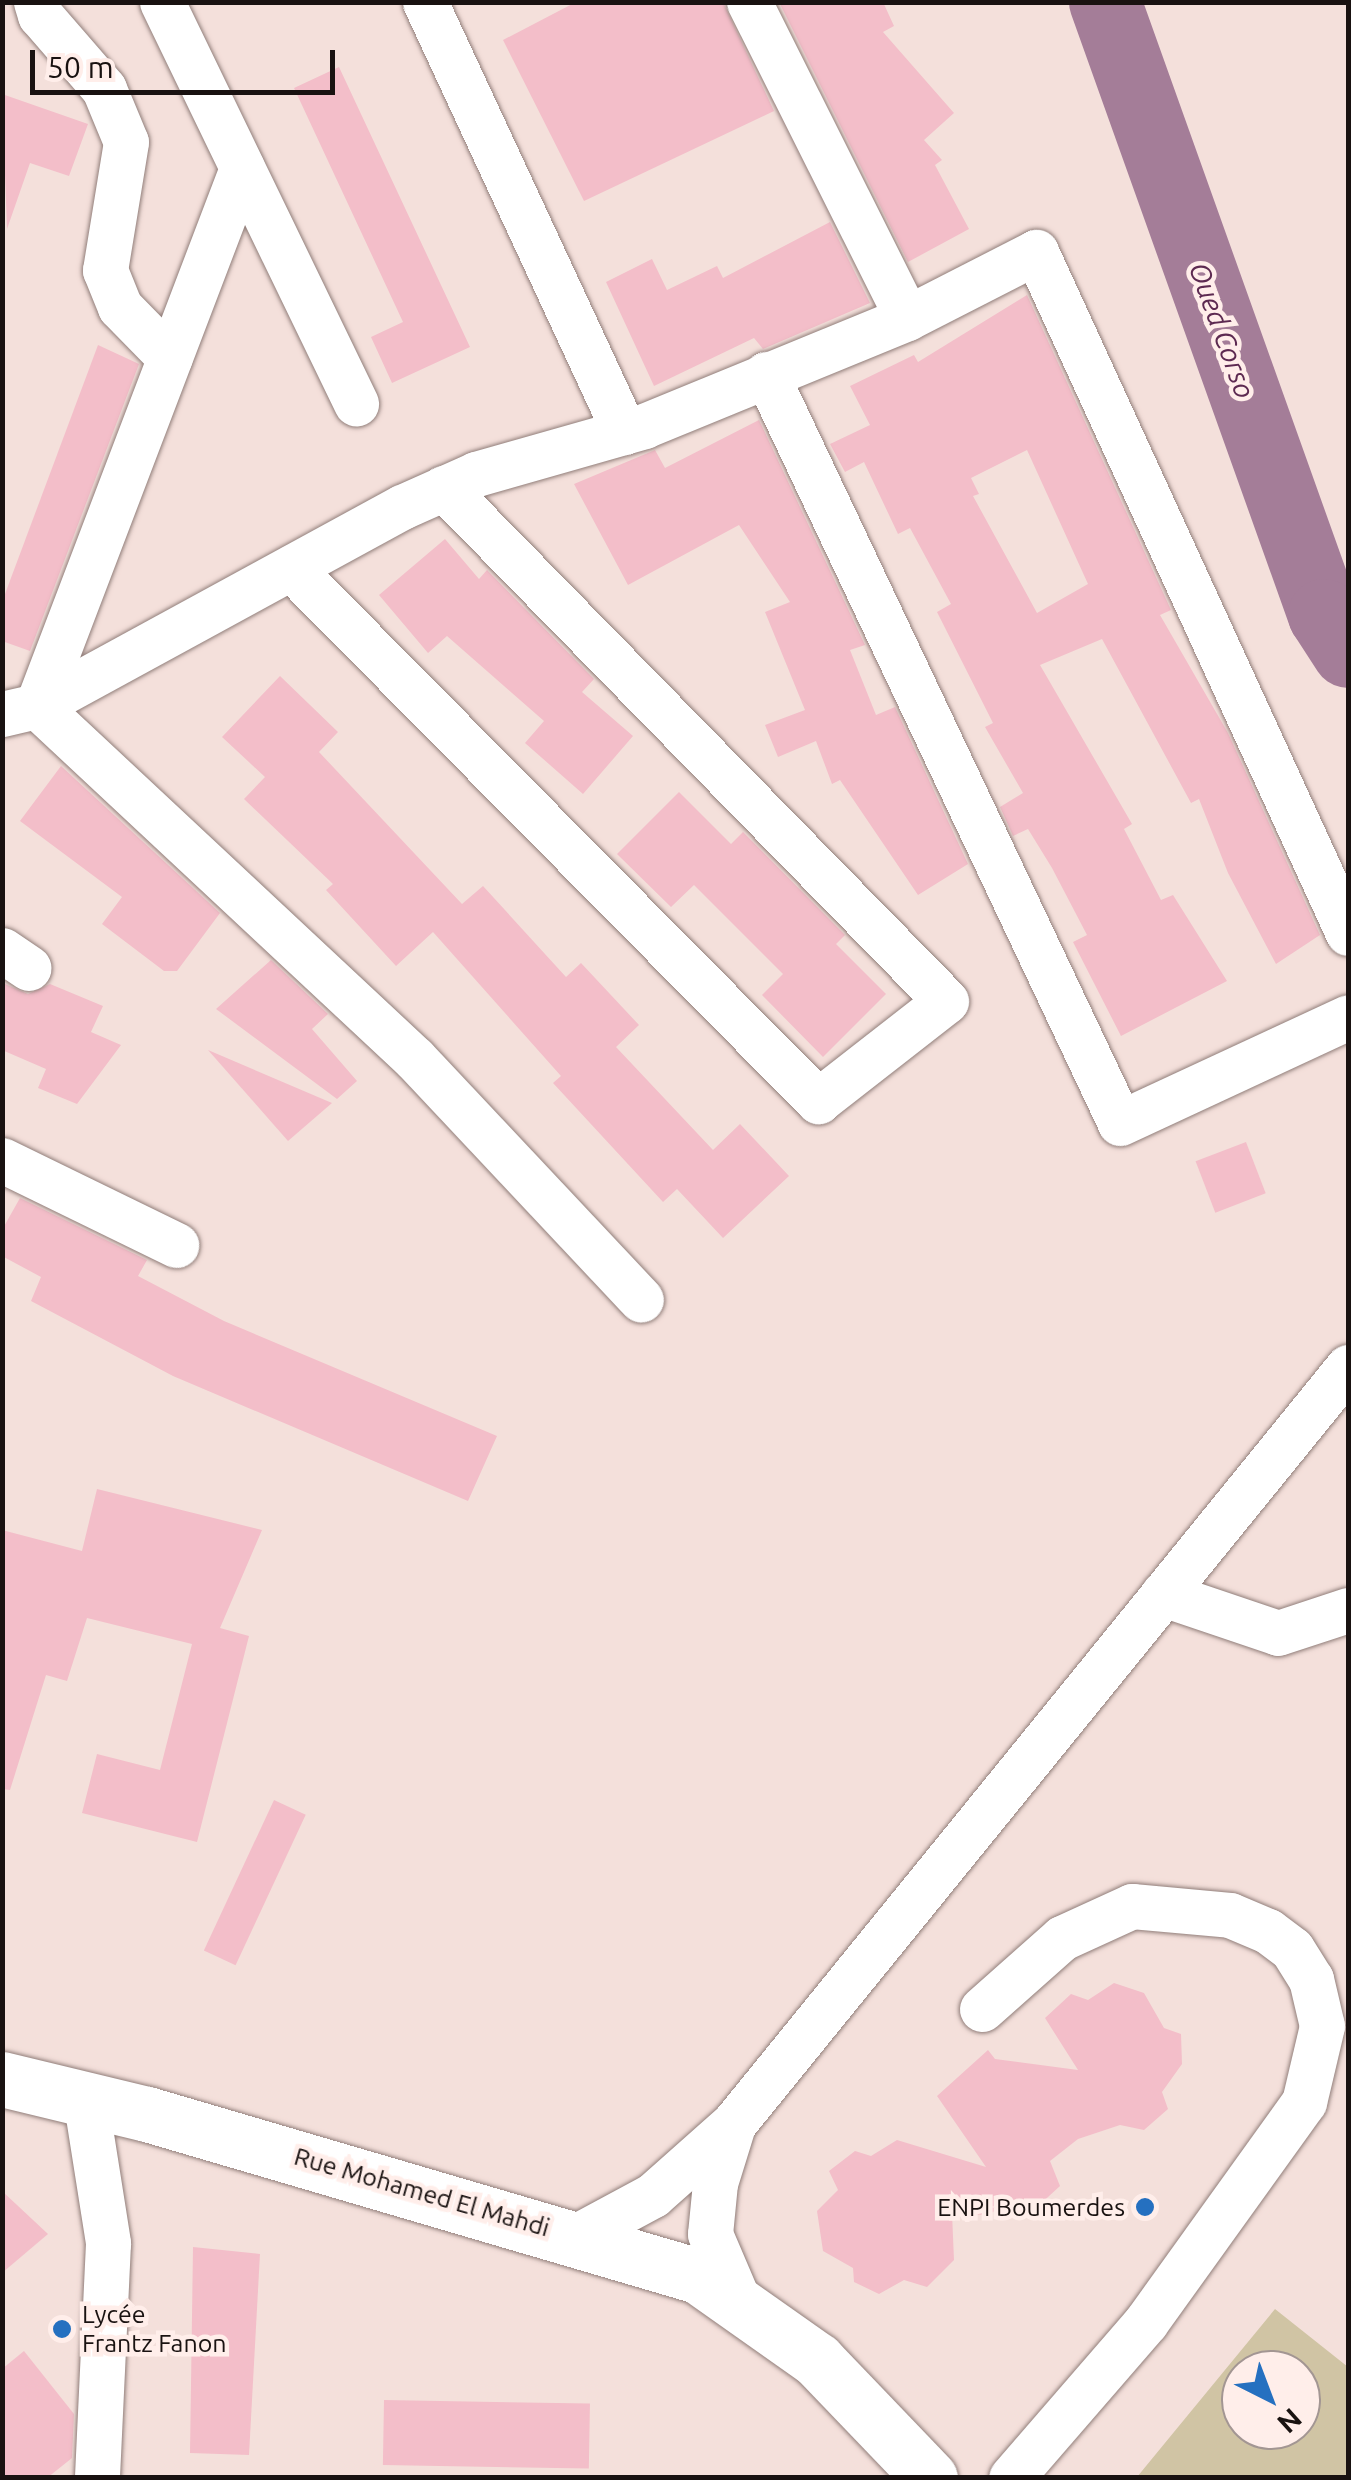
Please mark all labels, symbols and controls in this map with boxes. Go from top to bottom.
scale bar [35,30,340,92]
text: 50 m [47,50,114,84]
water label: Oued Corso [1182,258,1262,402]
street label: Rue Mohamed El Mahdi [291,2141,553,2243]
place label: ENPI Boumerdes [937,2192,1125,2222]
marker: ENPI Boumerdes [1134,2196,1156,2218]
place label: Lycée Frantz Fanon [82,2300,227,2359]
marker: Lycée Frantz Fanon [51,2318,73,2340]
north arrow [1221,2350,1321,2450]
text: N [1272,2403,1308,2440]

